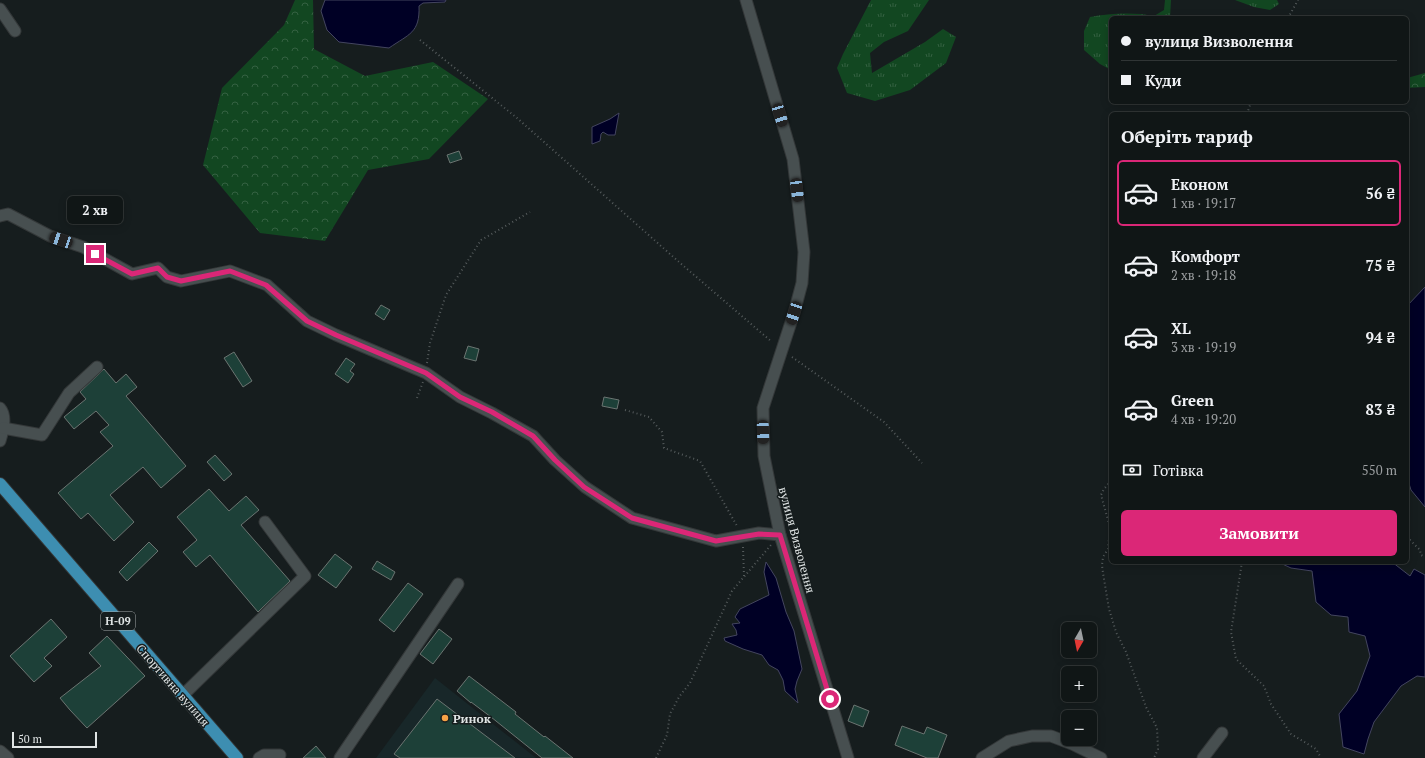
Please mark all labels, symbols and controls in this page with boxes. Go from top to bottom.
text: вулиця Визволення [1145,31,1293,51]
text: Куди [1145,70,1181,90]
car [771,102,789,128]
text: Оберіть тариф [1121,124,1253,148]
text: Економ [1171,174,1229,194]
icon: car [1123,175,1159,211]
car [790,177,804,203]
text: 56 ₴ [1366,183,1395,203]
text: 1 хв · 19:17 [1171,194,1236,212]
callout: 2 хв [67,196,123,224]
text: 2 хв [82,201,108,219]
car [48,230,74,250]
route end [86,245,104,263]
text: Комфорт [1171,246,1240,266]
icon: car [1123,247,1159,283]
text: 75 ₴ [1366,255,1395,275]
text: 2 хв · 19:18 [1171,266,1236,284]
car [785,300,803,326]
text: XL [1171,318,1191,338]
icon: car [1123,319,1159,355]
text: 94 ₴ [1366,327,1395,347]
text: 3 хв · 19:19 [1171,338,1236,356]
text: Green [1171,390,1214,410]
icon: car [1123,391,1159,427]
text: 83 ₴ [1366,399,1395,419]
text: 4 хв · 19:20 [1171,410,1236,428]
car [757,420,769,444]
icon: cash [1121,459,1143,481]
text: Готівка [1153,460,1204,480]
text: 550 m [1362,461,1397,479]
street label: вулиця Визволення [776,485,818,595]
button: Замовити [1121,510,1397,556]
road number: Н-09 [101,612,135,630]
north arrow [1061,622,1097,658]
map controls [1061,622,1097,746]
street label: Спортивна вулиця [133,641,213,729]
button: + [1061,666,1097,702]
route start [821,690,839,708]
button: − [1061,710,1097,746]
place label: Ринок [453,711,492,726]
marker: Ринок [440,713,450,723]
scale bar [12,730,97,749]
text: 50 m [18,732,42,746]

